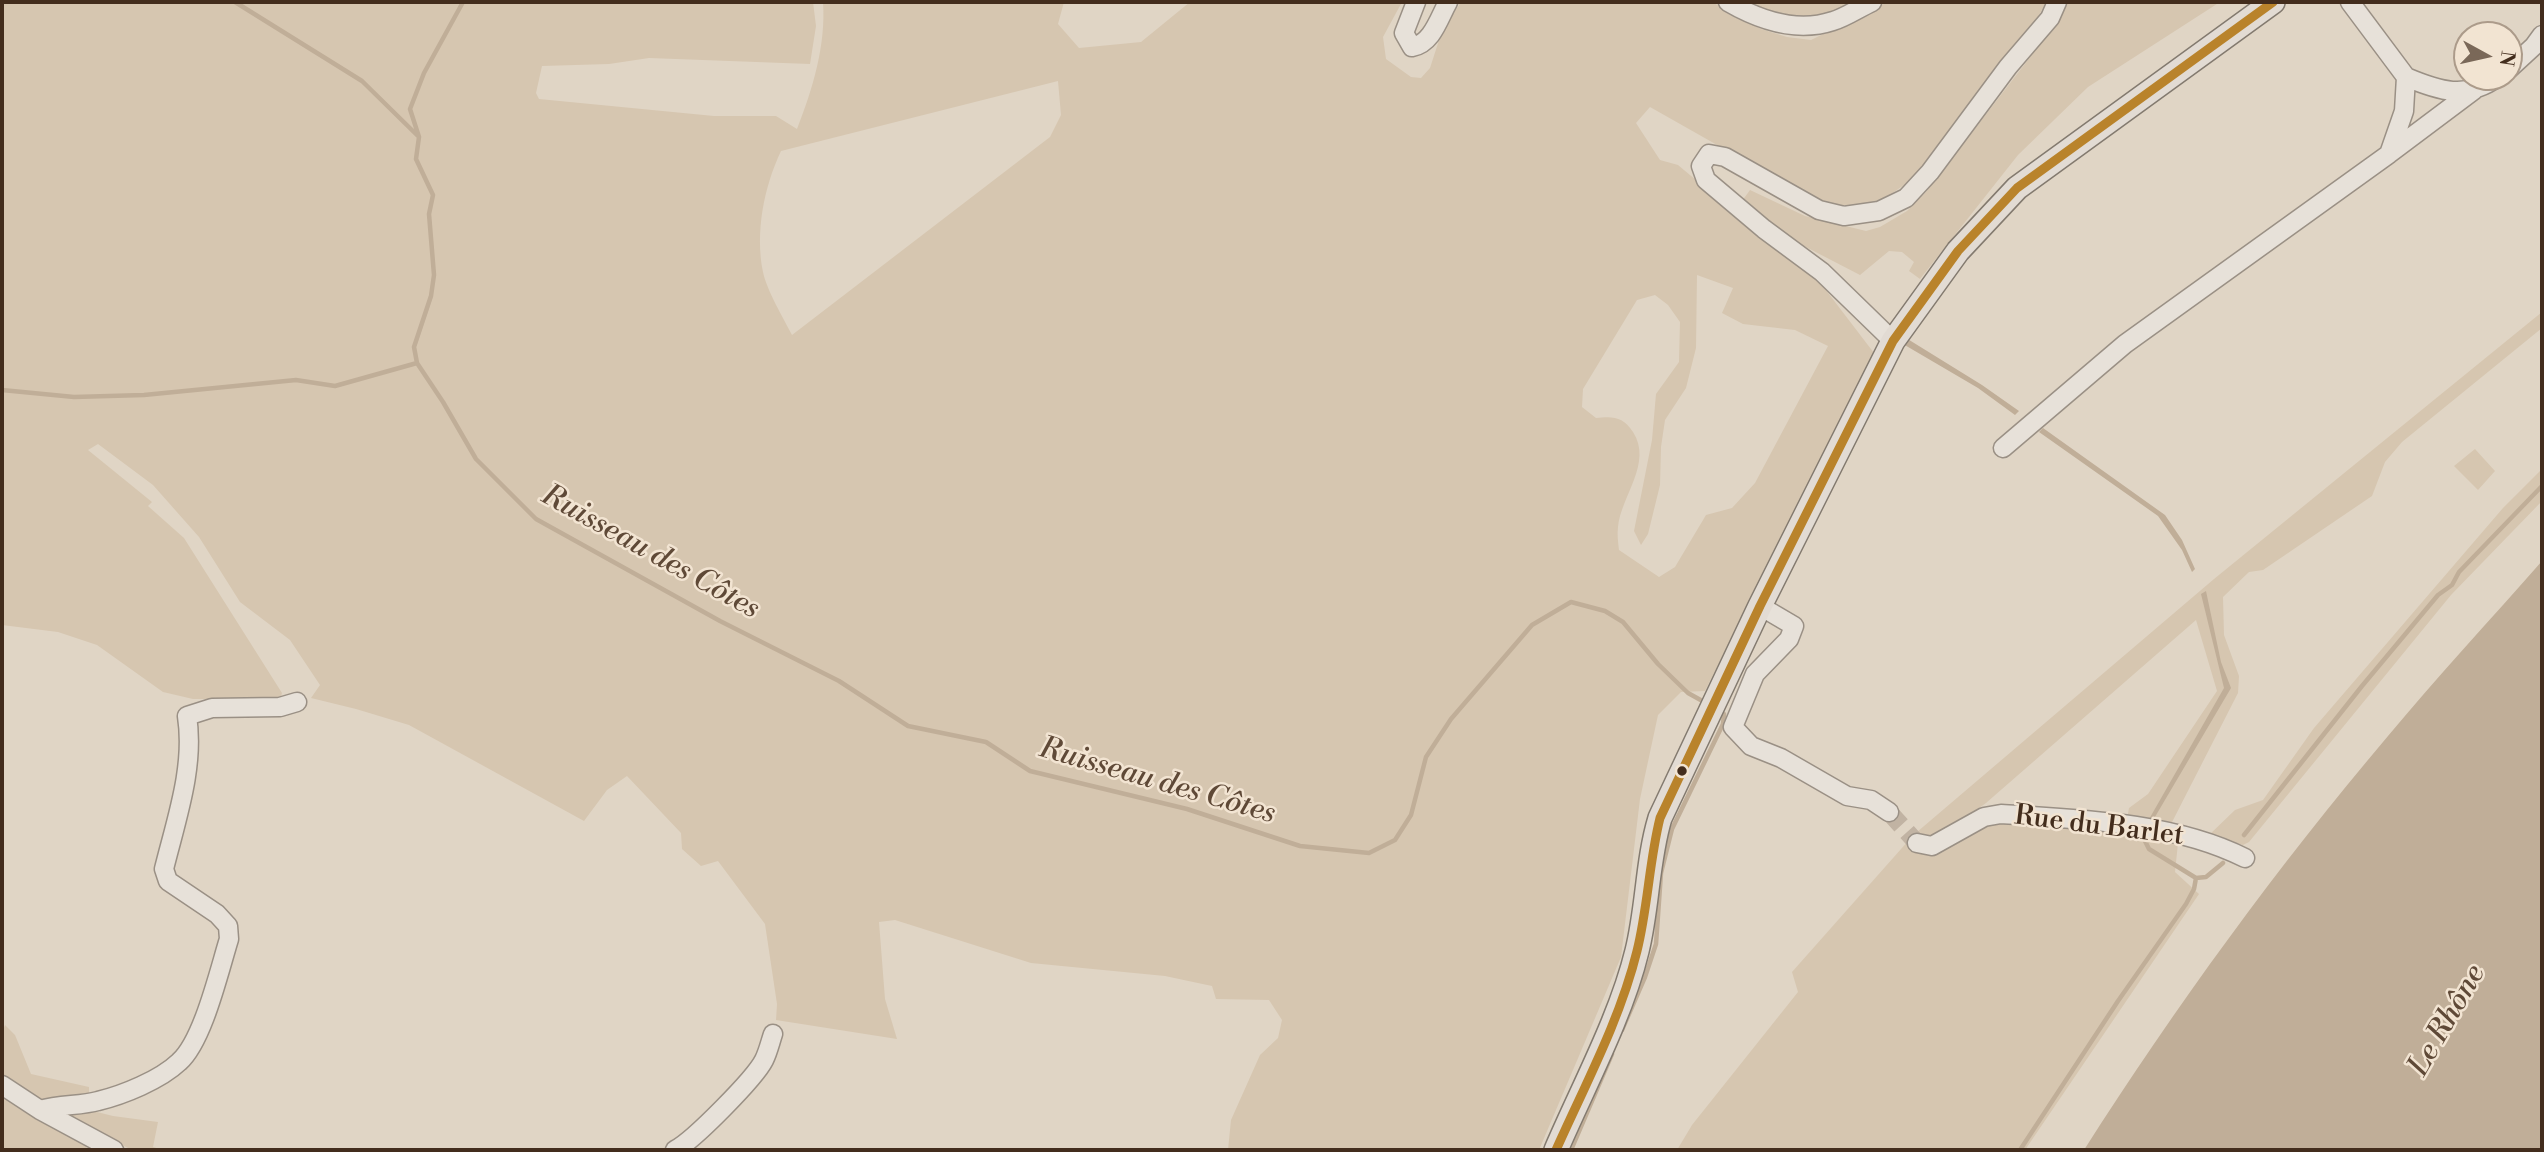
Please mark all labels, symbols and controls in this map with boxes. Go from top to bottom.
north arrow [2453,21,2523,91]
text: N [2494,50,2520,68]
water label: Ruisseau des Côtes [535,478,765,628]
water label: Ruisseau des Côtes [1035,731,1279,833]
unlabelled marker [1675,764,1689,778]
street label: Rue du Barlet [2012,800,2186,854]
water label: Le Rhône [2402,959,2494,1083]

